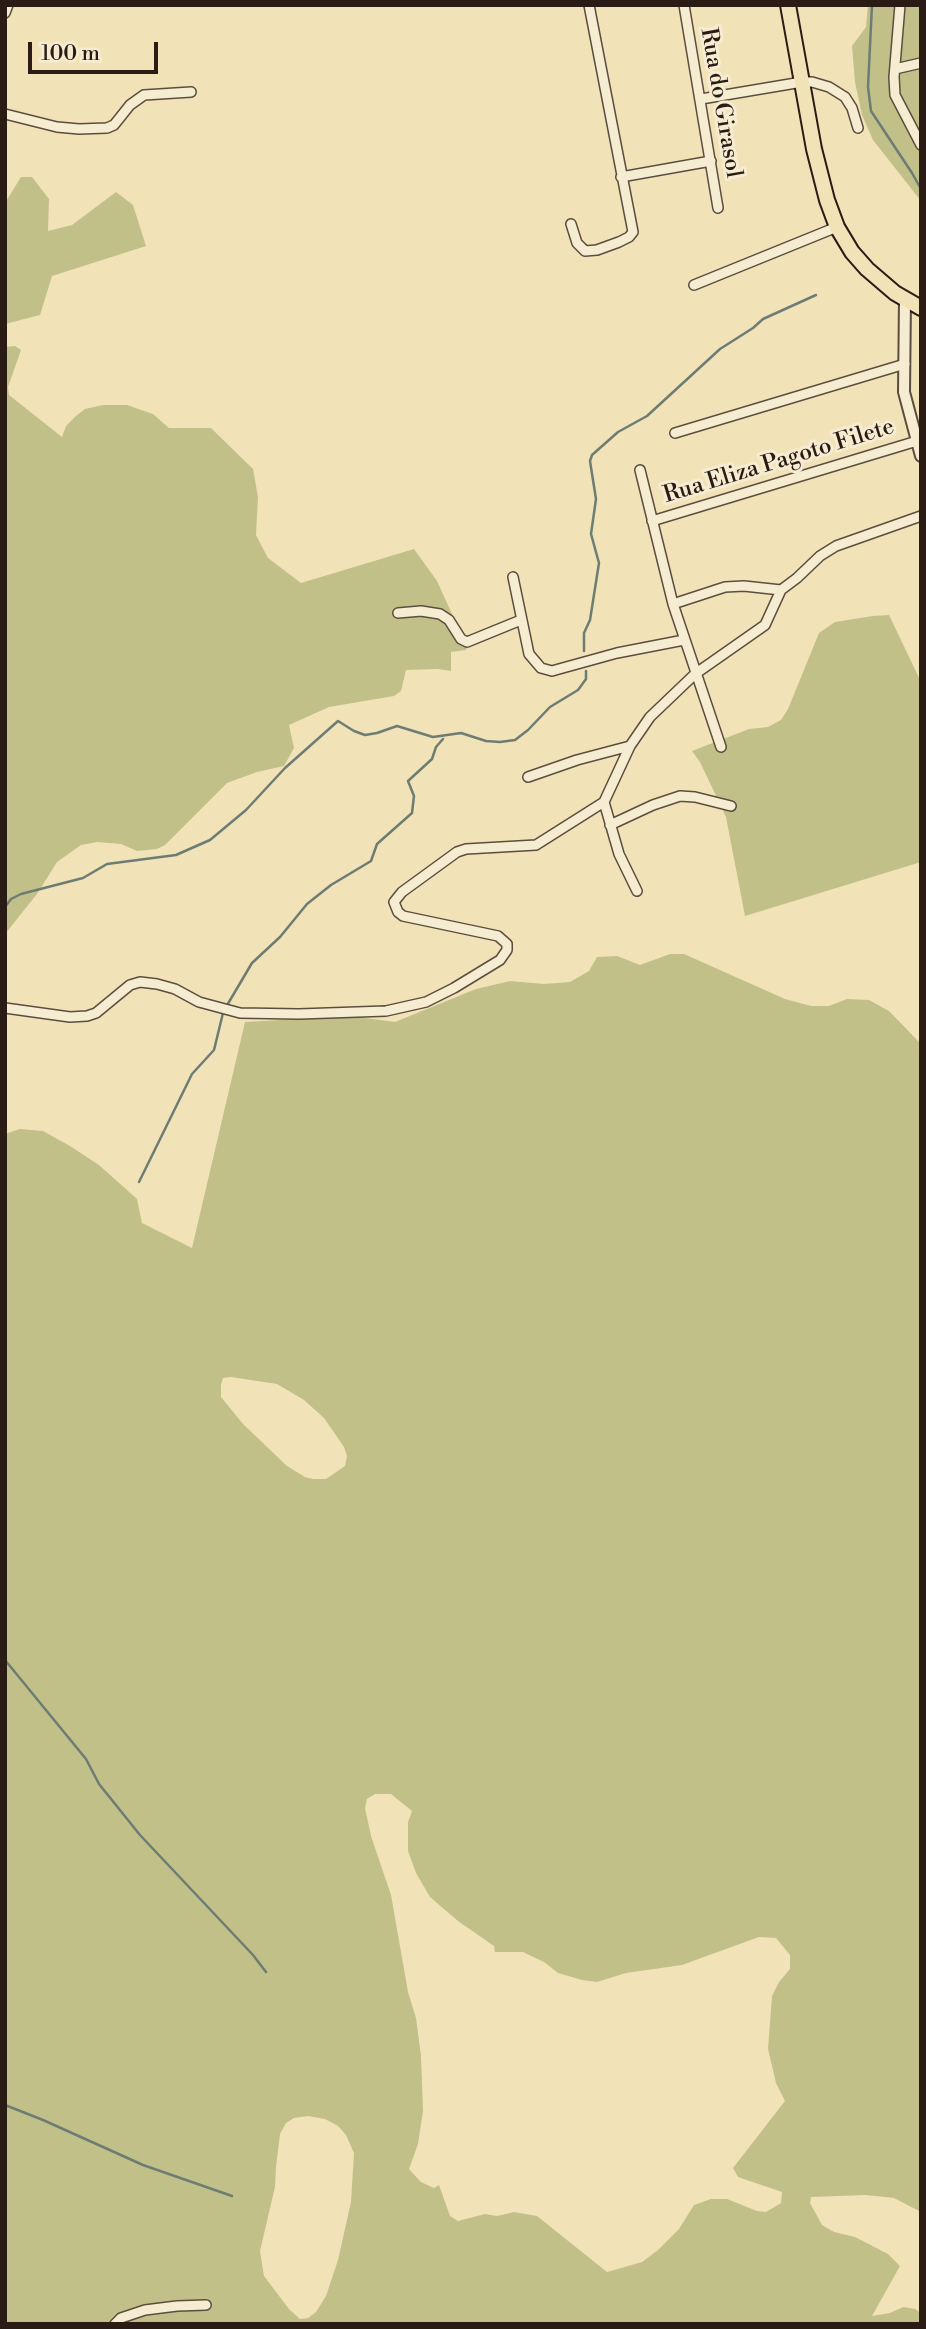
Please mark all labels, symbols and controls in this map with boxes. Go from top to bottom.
street label: Rua do Girasol [693,26,747,180]
scale bar [32,28,161,72]
text: 100 m [41,41,100,67]
street label: Rua Eliza Pagoto Filete [660,414,898,510]

